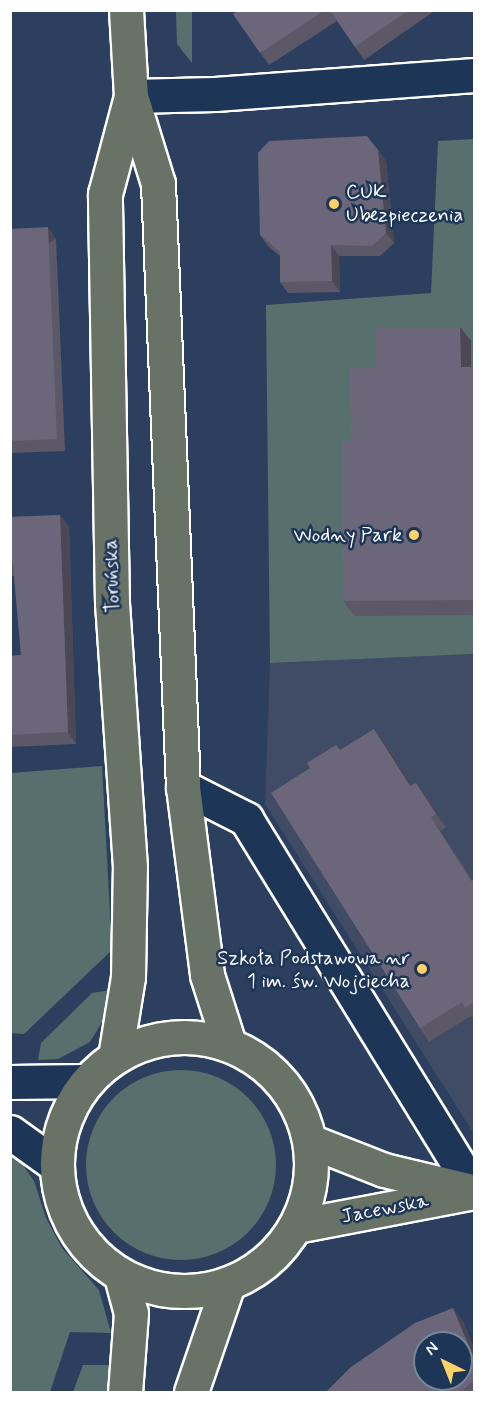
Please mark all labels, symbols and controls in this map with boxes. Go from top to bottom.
place label: CUK Ubezpieczenia [346,180,463,227]
marker: CUK Ubezpieczenia [327,197,341,211]
place label: Wodny Park [295,523,402,547]
marker: Wodny Park [407,528,421,542]
street label: Toruńska [99,539,125,613]
place label: Szkoła Podstawowa nr 1 im. św. Wojciecha [225,946,410,993]
marker: Szkoła Podstawowa nr 1 im. św. Wojciecha [415,962,429,976]
street label: Jacewska [340,1189,430,1229]
north arrow [413,1331,473,1391]
text: N [421,1338,443,1360]

